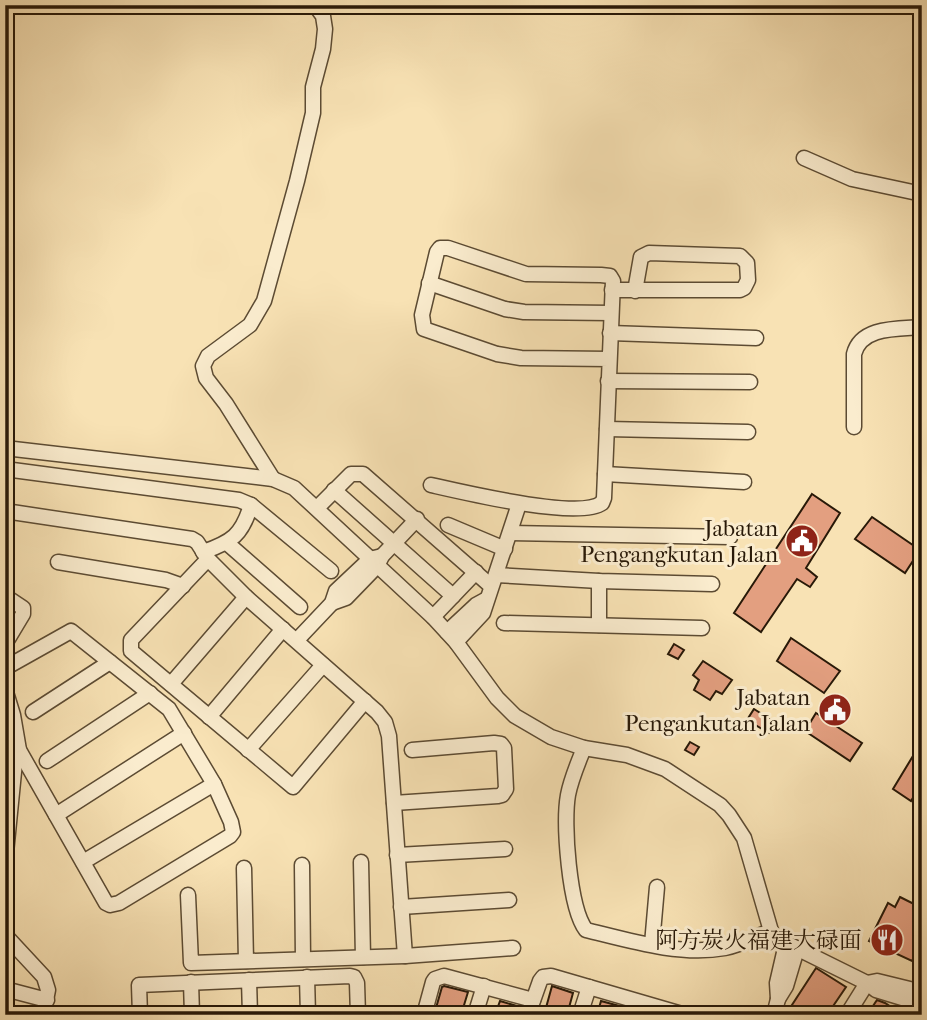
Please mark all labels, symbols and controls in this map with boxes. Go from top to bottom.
place label: Jabatan Pengangkutan Jalan [580,515,779,568]
public building icon: Jabatan Pengangkutan Jalan [783,522,821,560]
place label: Jabatan Pengankutan Jalan [625,684,811,737]
public building icon: Jabatan Pengankutan Jalan [816,691,854,729]
restaurant icon: 阿方炭火福建大碌面 [868,921,906,959]
place label: 阿方炭火福建大碌面 [655,927,862,954]

